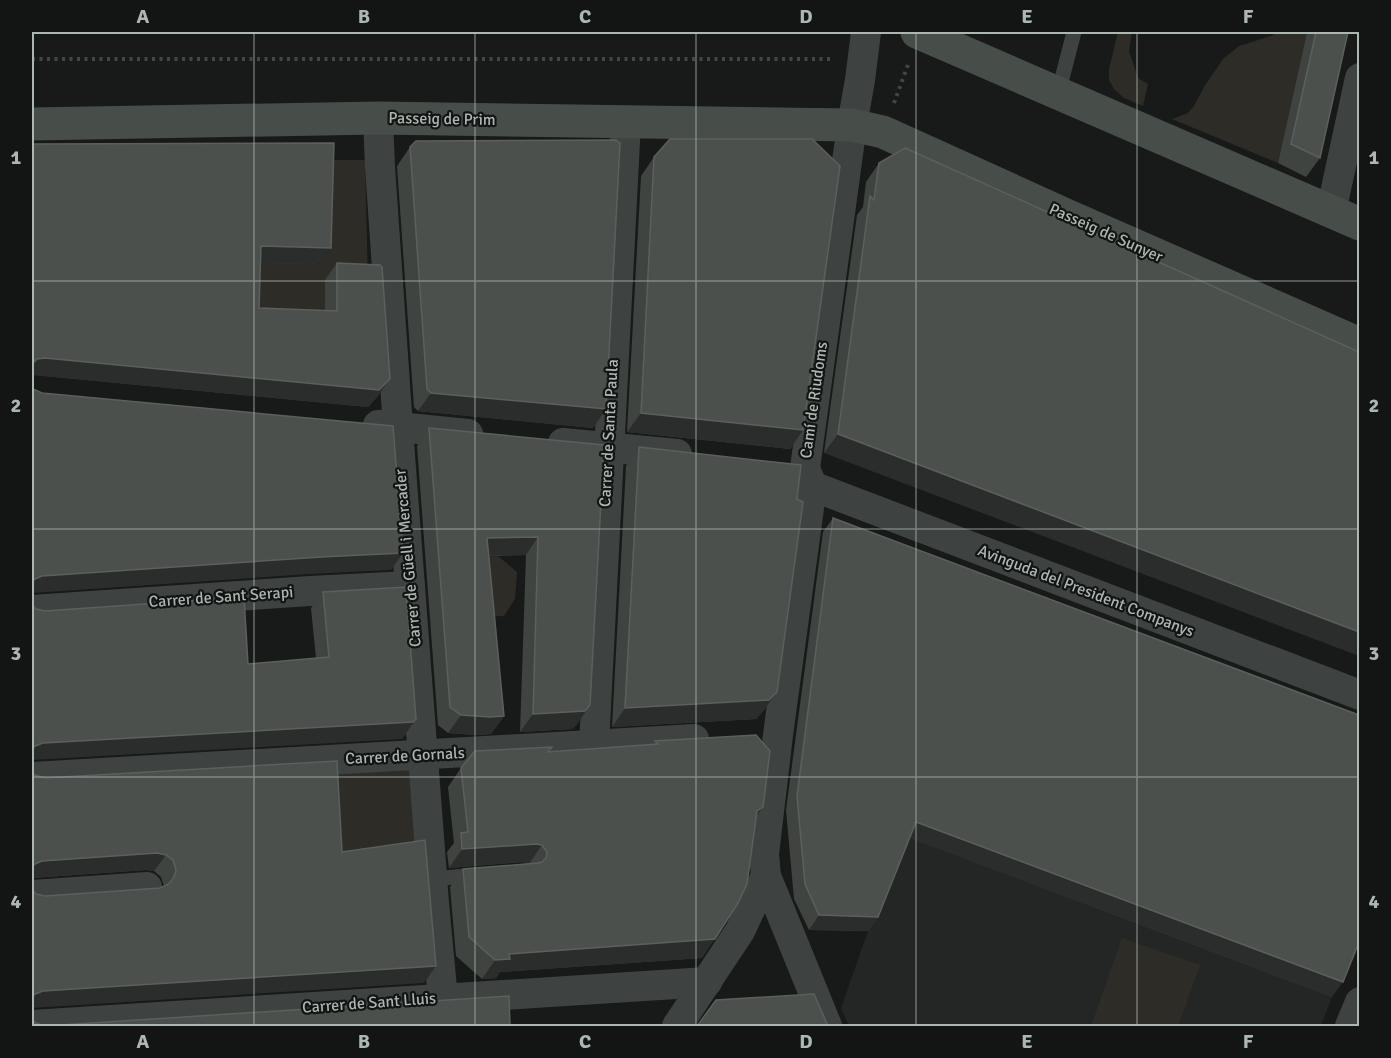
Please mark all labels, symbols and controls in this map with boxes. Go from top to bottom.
text: A [137,4,150,29]
text: B [358,4,370,29]
text: C [579,4,591,29]
text: D [799,4,813,29]
text: E [1021,4,1033,29]
text: F [1243,4,1254,29]
street label: Passeig de Prim [388,108,496,130]
text: 1 [11,145,22,170]
text: 1 [1369,145,1380,170]
street label: Passeig de Sunyer [1046,199,1166,267]
street label: Camí de Riudoms [796,340,832,460]
street label: Carrer de Santa Paula [595,359,623,507]
text: 2 [11,393,21,418]
text: 2 [1369,393,1379,418]
street label: Carrer de Güell i Mercader [390,468,426,648]
street label: Avinguda del President Companys [975,540,1197,642]
street label: Carrer de Sant Serapi [148,582,294,612]
text: 3 [11,641,21,666]
text: 3 [1369,641,1379,666]
street label: Carrer de Gornals [345,743,465,769]
text: 4 [11,889,22,914]
text: 4 [1369,889,1380,914]
street label: Carrer de Sant Lluis [301,988,437,1018]
text: A [137,1029,150,1054]
text: B [358,1029,370,1054]
text: C [579,1029,591,1054]
text: D [799,1029,813,1054]
text: E [1021,1029,1033,1054]
text: F [1243,1029,1254,1054]

